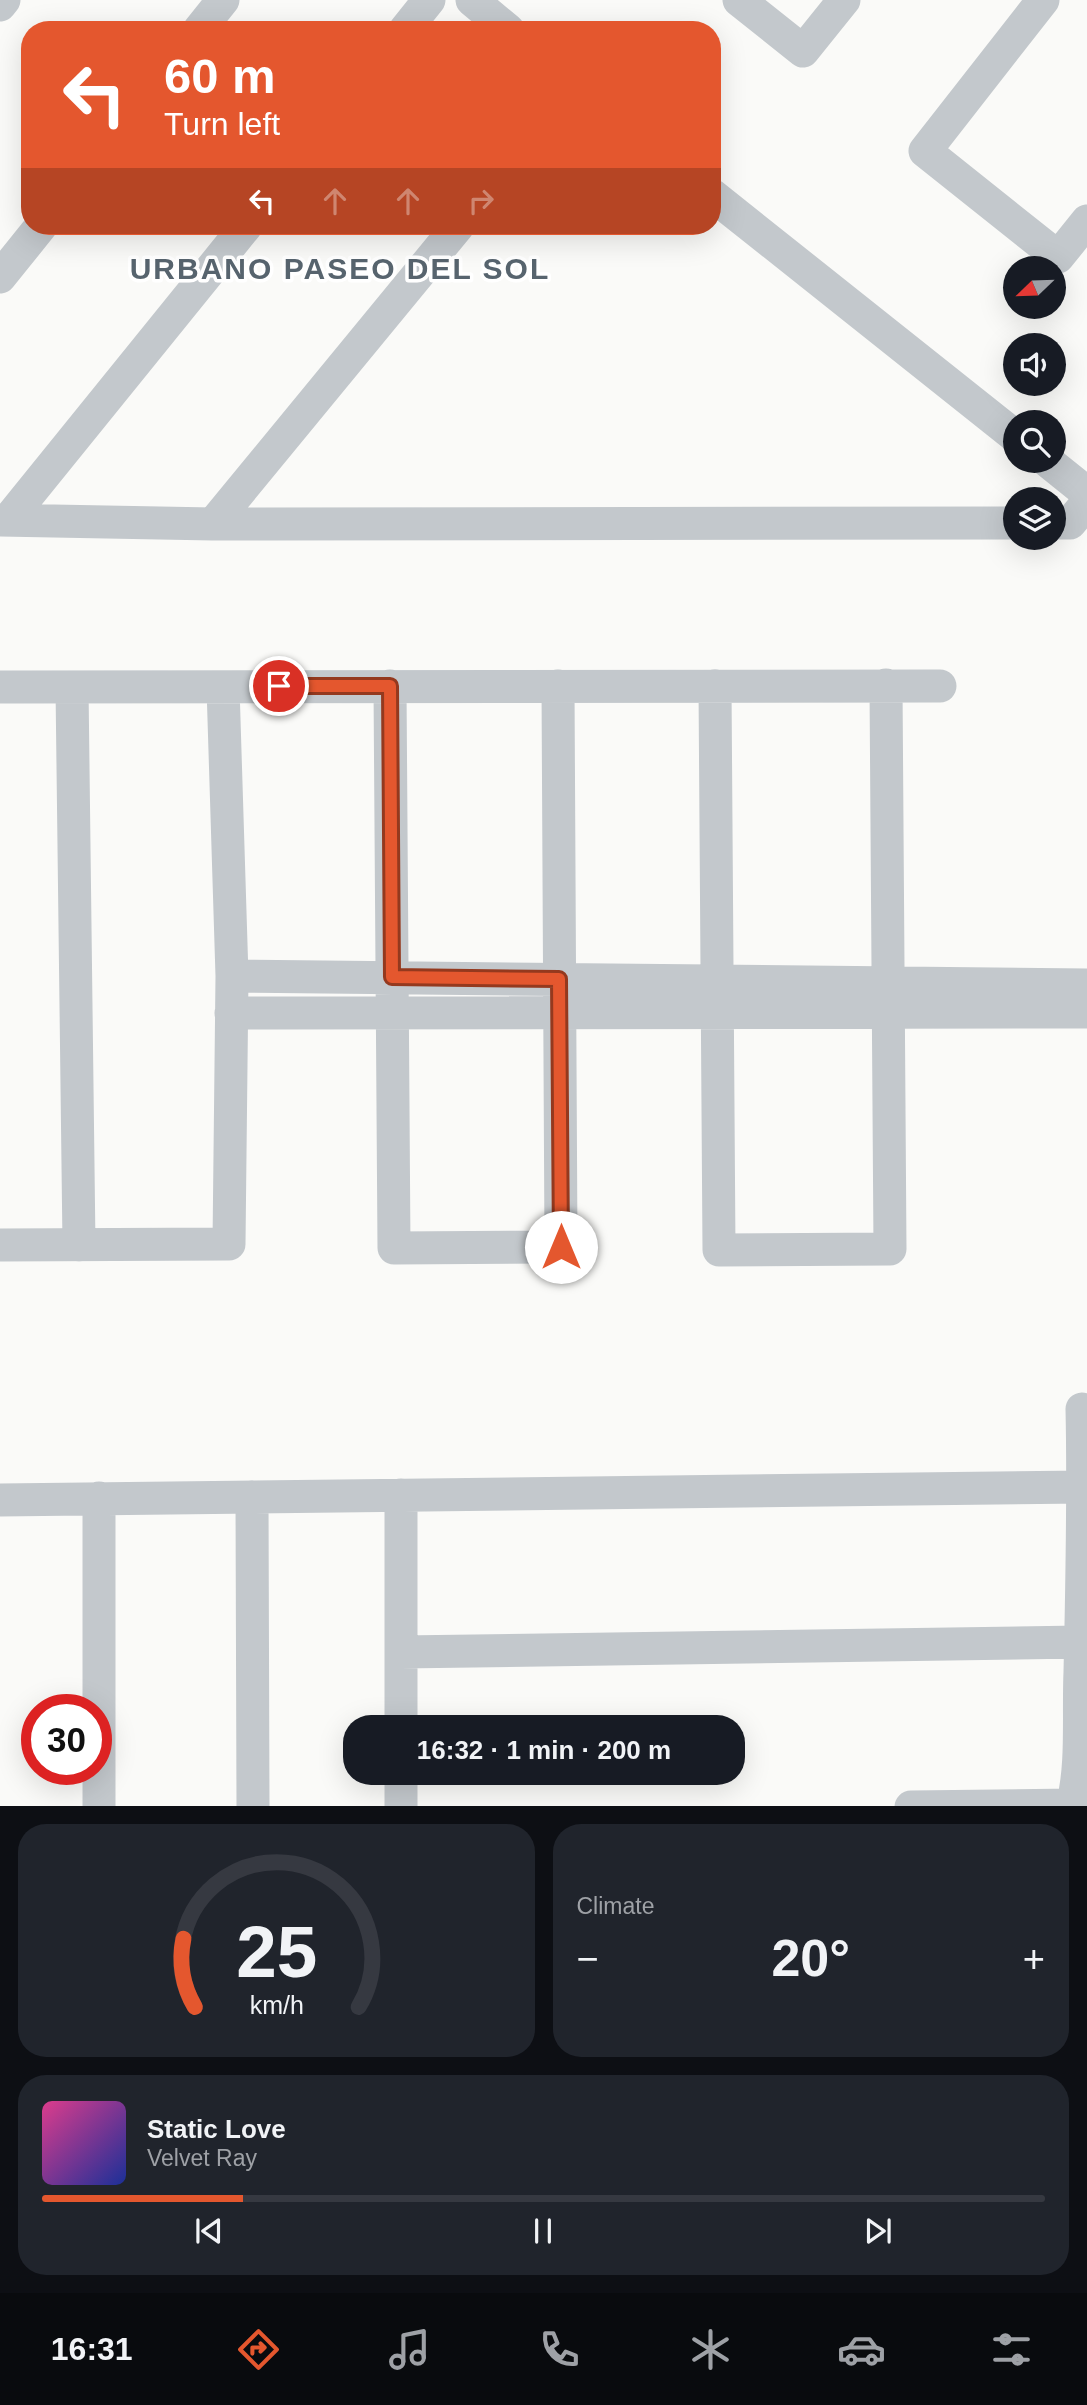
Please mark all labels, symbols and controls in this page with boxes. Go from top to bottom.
icon: left [49,49,140,140]
text: 60 m [164,49,276,103]
text: Turn left [164,106,280,142]
icon: left [243,182,281,220]
icon: ahead [316,182,354,220]
icon: ahead [389,182,427,220]
icon: right [462,182,500,220]
district label: URBANO PASEO DEL SOL [130,252,550,285]
north arrow [1003,256,1066,318]
map controls [1003,256,1066,550]
button: sound [1003,333,1066,396]
button: search [1003,410,1066,473]
button: layers [1003,487,1066,550]
pin [249,656,309,716]
icon: arrive [260,667,298,705]
position arrow [524,1210,598,1284]
speed limit sign: 30 [21,1694,112,1785]
text: 16:32 · 1 min · 200 m [417,1735,671,1765]
text: Climate [577,1893,654,1919]
text: 25 [236,1911,317,1992]
text: 20° [771,1929,850,1987]
text: − [577,1938,599,1980]
text: + [1023,1938,1045,1980]
text: km/h [249,1990,303,2018]
text: Static Love [147,2114,286,2144]
text: Velvet Ray [147,2145,257,2171]
icon: previous [190,2212,228,2250]
icon: pause [524,2212,562,2250]
icon: next [859,2212,897,2250]
icon: directions [234,2325,283,2374]
icon: music [385,2325,434,2374]
icon: phone [535,2325,584,2374]
icon: climate [686,2325,735,2374]
icon: car [837,2325,886,2374]
icon: filters [987,2325,1036,2374]
text: 16:31 [51,2331,133,2367]

